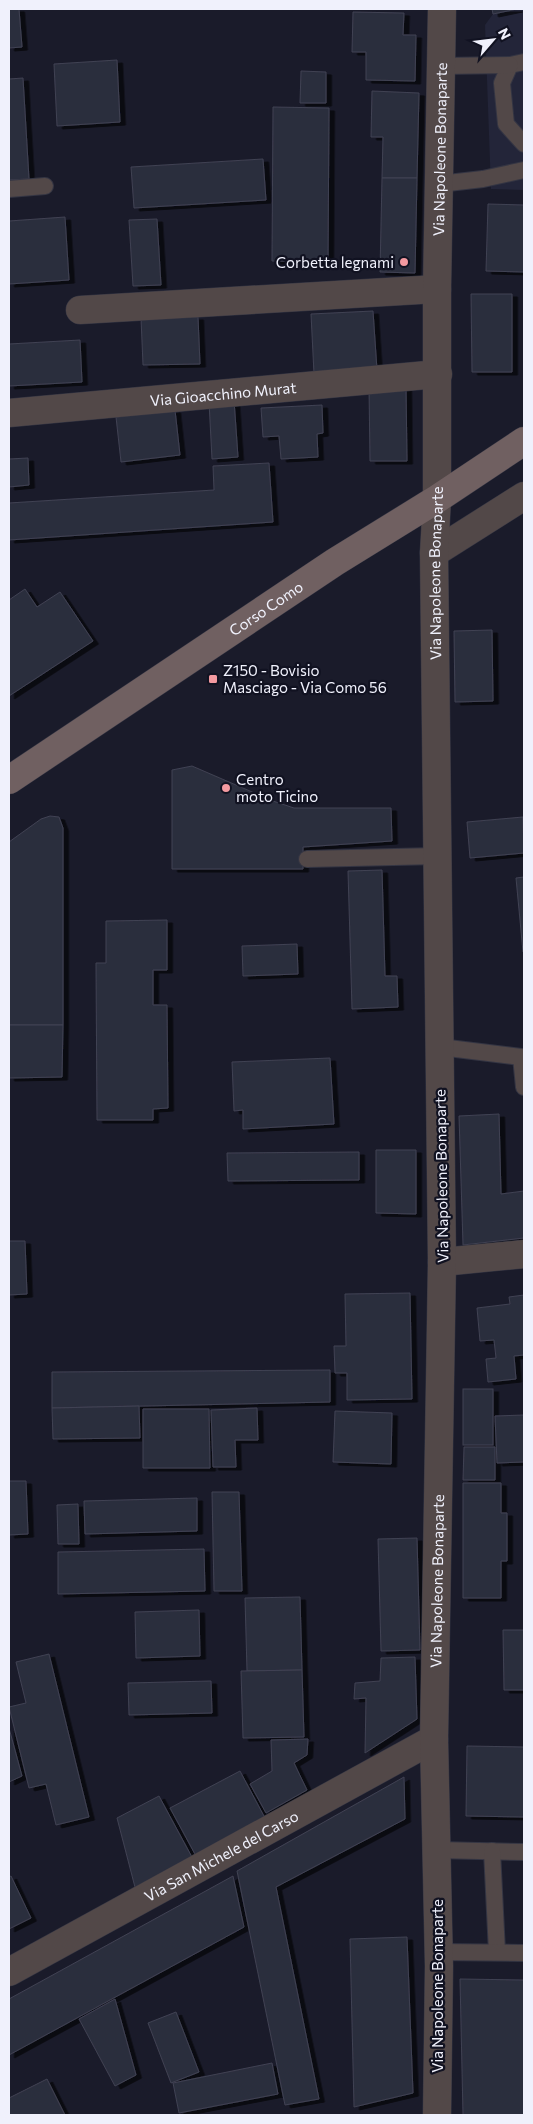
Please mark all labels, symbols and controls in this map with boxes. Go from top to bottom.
north arrow [468,15,518,65]
text: N [495,25,515,42]
street label: Via Napoleone Bonaparte [429,62,450,236]
place label: Corbetta legnami [276,253,394,271]
marker: Corbetta legnami [398,256,410,268]
street label: Via Gioacchino Murat [149,378,297,409]
street label: Via Napoleone Bonaparte [425,486,446,660]
street label: Corso Como [226,577,306,639]
place label: Z150 - Bovisio Masciago - Via Como 56 [223,661,387,696]
marker: Z150 - Bovisio Masciago - Via Como 56 [207,673,219,685]
place label: Centro moto Ticino [236,770,318,805]
marker: Centro moto Ticino [220,782,232,794]
street label: Via Napoleone Bonaparte [430,1089,452,1263]
street label: Via Napoleone Bonaparte [426,1494,447,1668]
street label: Via San Michele del Carso [141,1806,301,1905]
street label: Via Napoleone Bonaparte [428,1899,446,2073]

